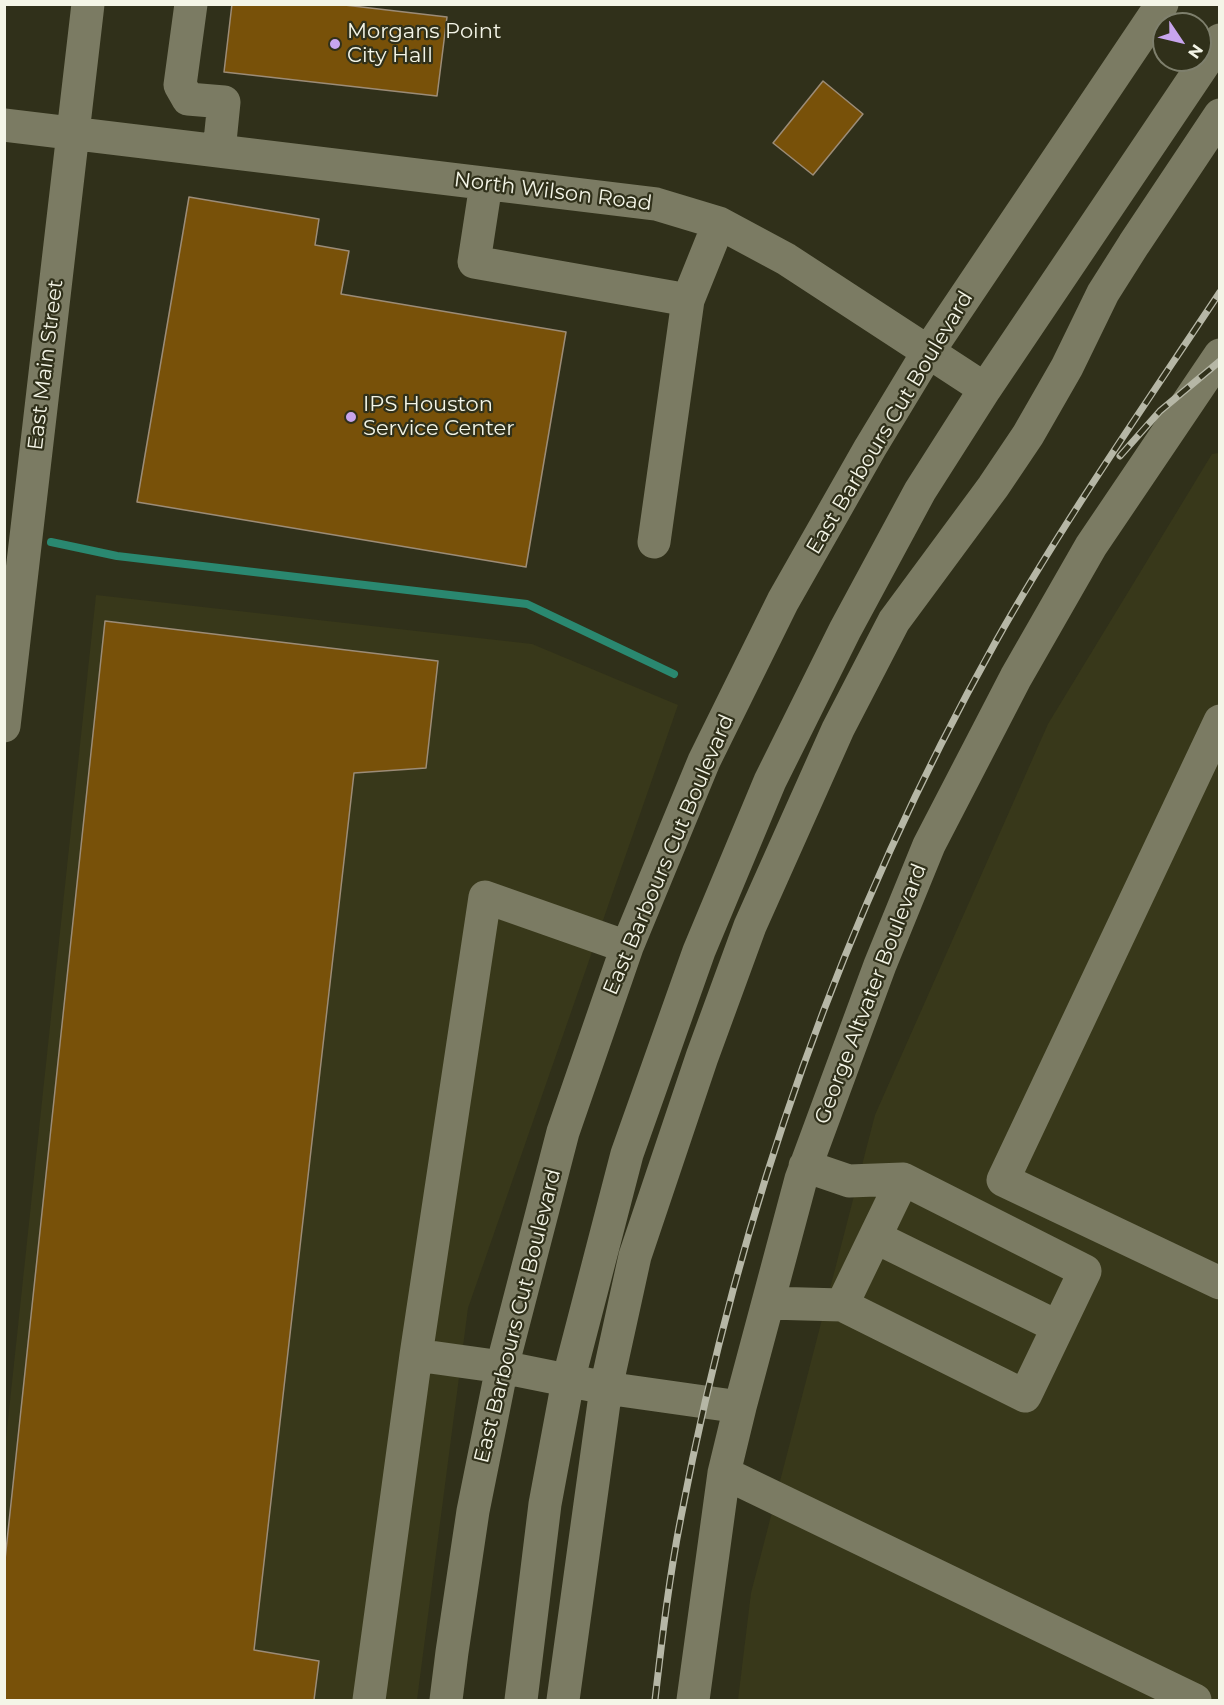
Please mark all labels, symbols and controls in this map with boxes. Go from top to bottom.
north arrow [1152,12,1212,72]
place label: Morgans Point City Hall [347,19,501,69]
marker: Morgans Point City Hall [328,37,342,51]
text: N [1184,41,1207,62]
street label: North Wilson Road [452,167,654,217]
street label: East Main Street [23,278,69,452]
street label: East Barbours Cut Boulevard [801,287,979,559]
place label: IPS Houston Service Center [363,392,515,442]
marker: IPS Houston Service Center [344,410,358,424]
street label: East Barbours Cut Boulevard [598,711,740,999]
street label: George Altvater Boulevard [810,860,932,1128]
street label: East Barbours Cut Boulevard [469,1166,567,1466]

